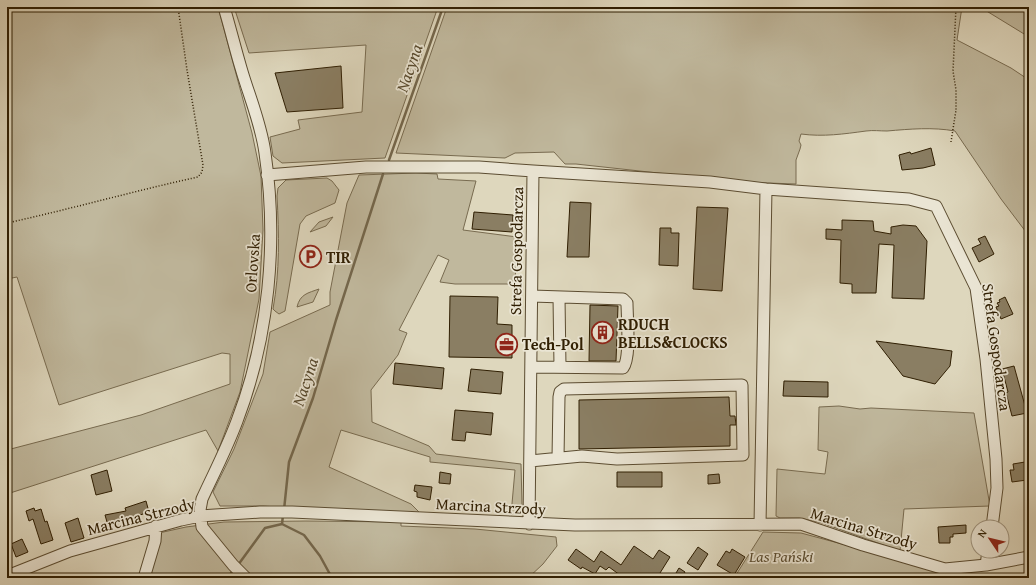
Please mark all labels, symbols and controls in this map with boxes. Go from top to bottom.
water label: Nacyna [388,40,428,96]
street label: Strefa Gospodarcza [503,186,529,315]
street label: Orlovska [238,232,266,293]
parking icon: TIR [297,244,323,270]
place label: TIR [326,245,351,269]
street label: Strefa Gospodarcza [976,282,1018,413]
place label: RDUCH BELLS&CLOCKS [618,312,728,354]
building icon: RDUCH BELLS&CLOCKS [590,320,616,346]
office icon: Tech-Pol [493,331,519,357]
place label: Tech-Pol [522,332,584,356]
water label: Nacyna [285,354,324,410]
street label: Marcina Strzody [85,491,197,541]
street label: Marcina Strzody [435,491,547,521]
street label: Marcina Strzody [808,500,920,556]
north arrow [970,519,1010,559]
text: N [973,525,991,541]
park label: Las Pański [748,544,813,568]

